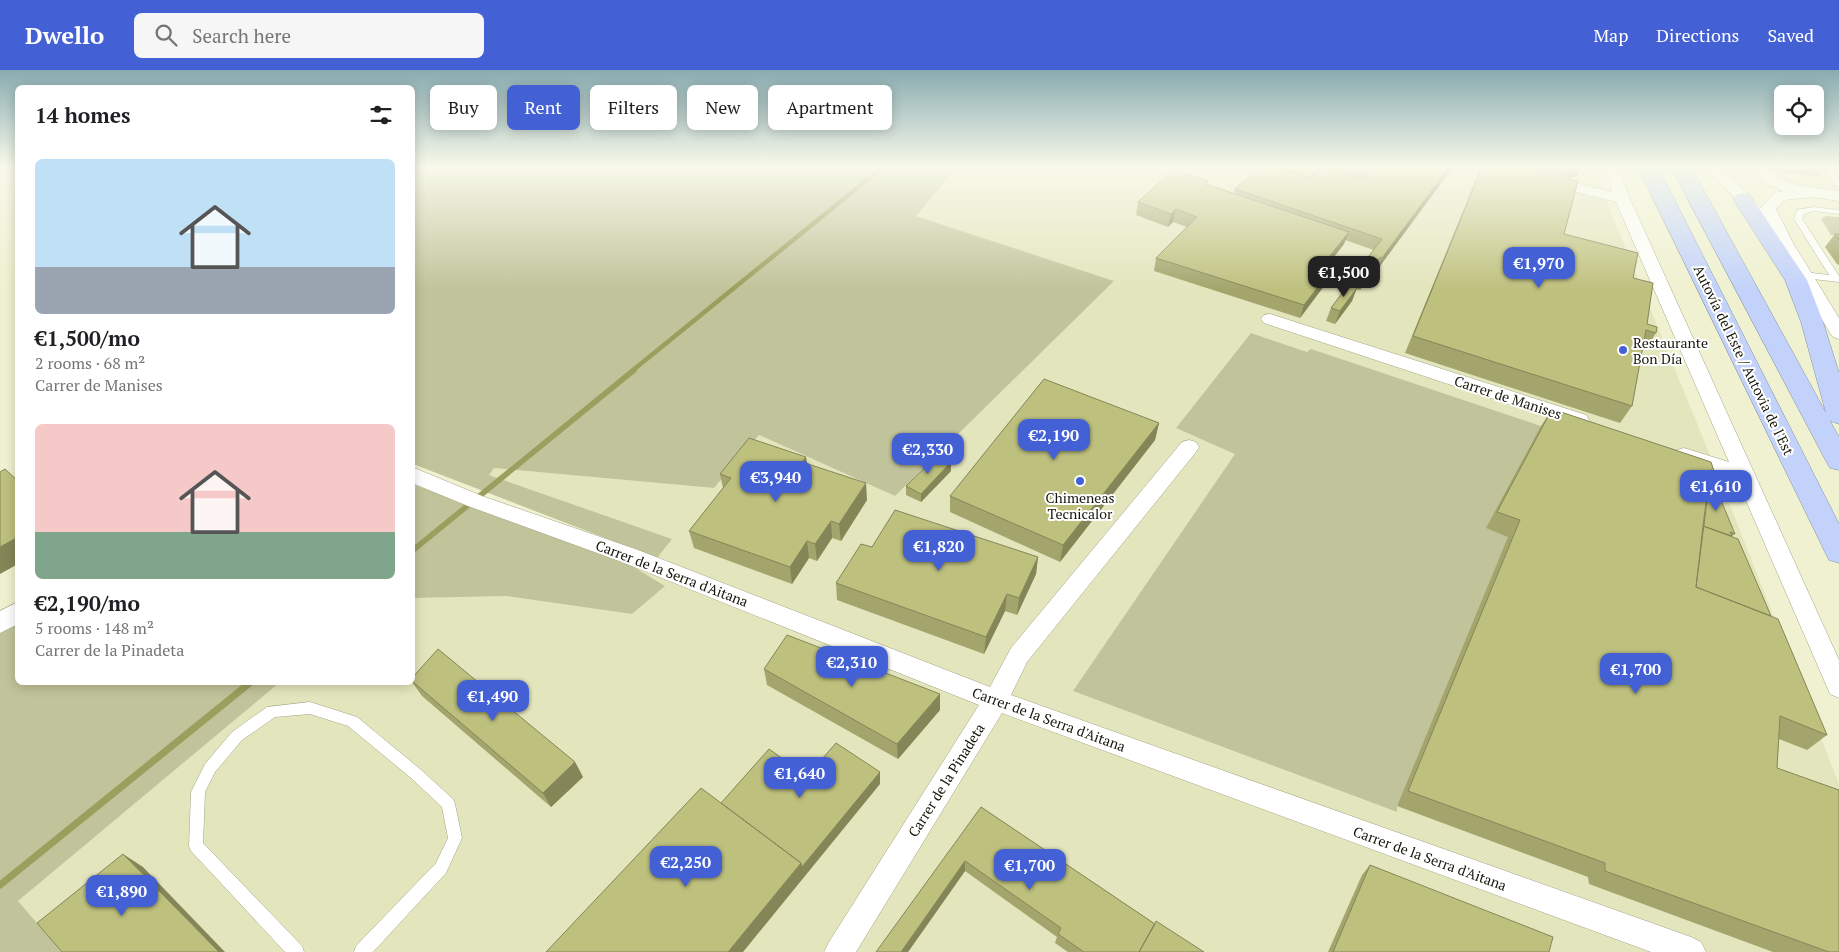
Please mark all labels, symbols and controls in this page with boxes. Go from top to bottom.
search box [134,13,484,58]
text: Dwello [25,19,104,51]
icon: search [152,21,180,49]
text: Search here [192,23,291,48]
text: Map [1593,23,1628,47]
text: Directions [1656,23,1739,47]
text: Saved [1767,23,1814,47]
chip: Buy [430,85,497,130]
chip: Rent [507,85,580,130]
chip: Filters [590,85,677,130]
chip: New [687,85,758,130]
chip: Apartment [768,85,892,130]
map controls [1774,85,1824,135]
button: locate [1774,85,1824,135]
text: 14 homes [35,101,131,129]
icon: filters [367,101,395,129]
icon: home [170,192,260,282]
pin: €1,970 [1498,246,1580,289]
text: €1,970 [1514,252,1564,274]
pin: €1,500 [1303,256,1385,298]
text: €1,500 [1319,261,1369,283]
street label: Autovía del Este / Autovia de l'Est [1690,262,1799,459]
text: €1,500/mo [35,324,140,352]
place label: Restaurante Bon Día [1633,333,1708,368]
marker: Restaurante Bon Día [1617,344,1629,356]
text: 2 rooms · 68 m² [35,352,145,374]
street label: Carrer de Manises [1452,371,1564,423]
text: Carrer de Manises [35,374,163,396]
pin: €2,190 [1013,418,1095,461]
text: €2,190 [1029,424,1079,446]
pin: €2,330 [887,432,969,475]
text: €2,330 [903,438,953,460]
icon: home [170,457,260,547]
pin: €3,940 [735,460,817,503]
text: €3,940 [751,466,801,488]
pin: €1,610 [1675,470,1757,512]
marker: Chimeneas Tecnicalor [1074,475,1086,487]
text: €1,610 [1691,475,1741,497]
place label: Chimeneas Tecnicalor [1045,488,1115,523]
pin: €1,820 [898,530,980,572]
street label: Carrer de la Serra d'Aitana [593,535,751,611]
text: €1,820 [914,535,964,557]
text: €2,190/mo [35,589,140,617]
text: 5 rooms · 148 m² [35,617,154,639]
text: Carrer de la Pinadeta [35,639,184,661]
pin: €2,310 [811,646,893,688]
text: €2,310 [827,651,877,673]
pin: €1,700 [1595,652,1677,695]
text: €1,700 [1611,658,1661,680]
pin: €1,490 [452,680,534,722]
street label: Carrer de la Serra d'Aitana [970,682,1128,756]
text: €1,490 [468,685,518,707]
street label: Carrer de la Pinadeta [903,720,989,840]
pin: €1,640 [759,756,841,799]
text: €1,640 [775,762,825,784]
street label: Carrer de la Serra d'Aitana [1351,821,1509,895]
pin: €2,250 [645,846,727,888]
pin: €1,700 [989,848,1071,891]
text: €2,250 [661,851,711,873]
text: €1,700 [1005,854,1055,876]
pin: €1,890 [81,874,163,917]
text: €1,890 [97,880,147,902]

